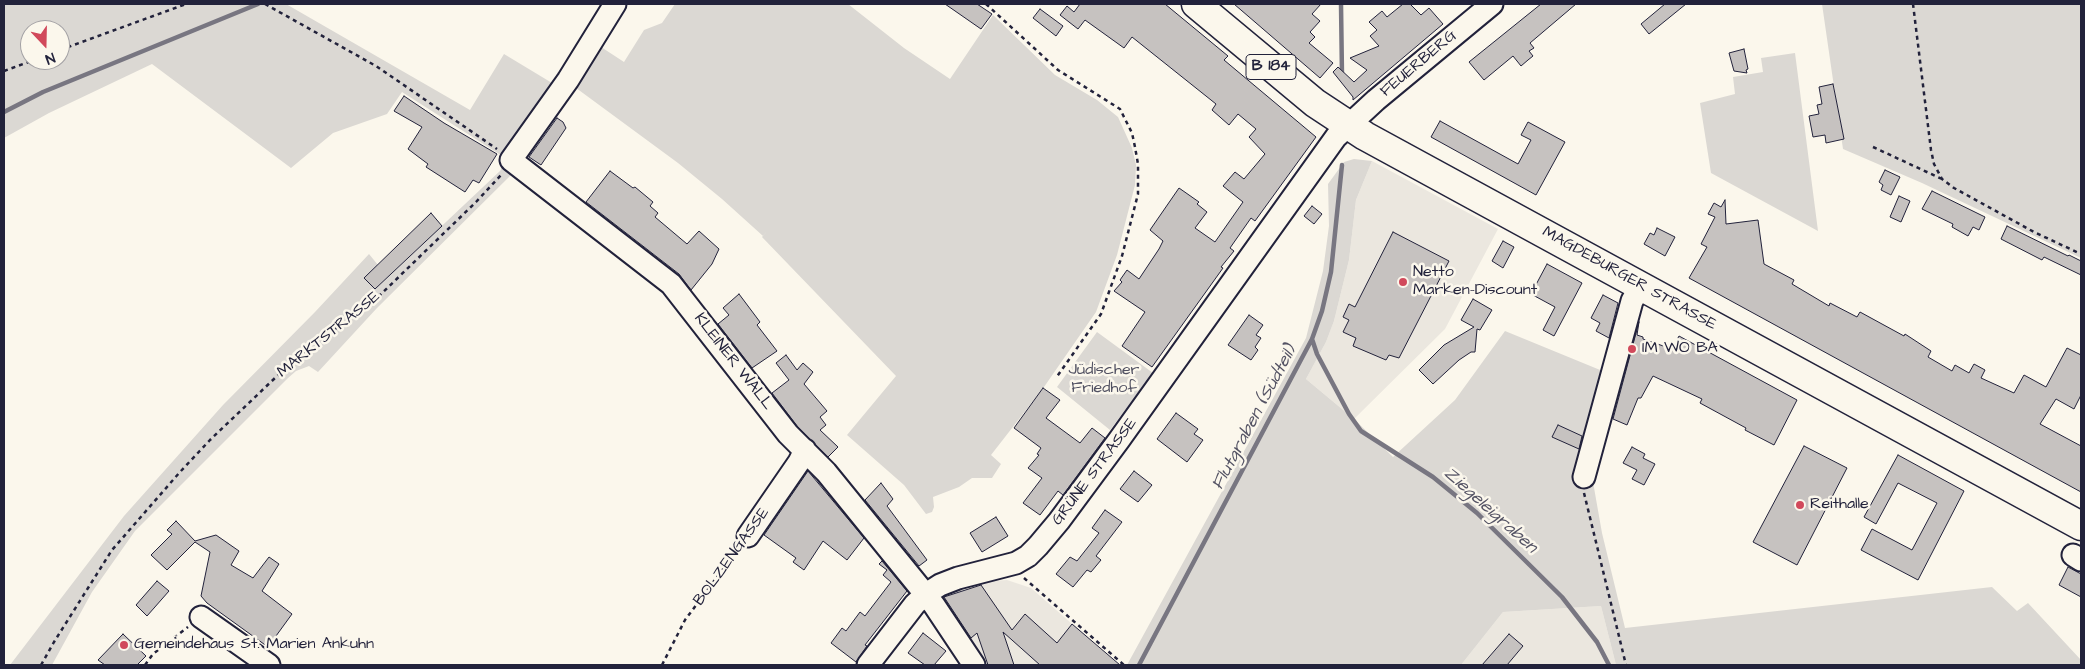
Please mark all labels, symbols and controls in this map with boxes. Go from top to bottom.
north arrow [20,20,70,70]
street label: FEUERBERG [1377,27,1461,101]
text: N [42,47,58,69]
road number: B 184 [1246,54,1296,80]
street label: MAGDEBURGER STRASSE [1538,223,1720,335]
place label: Netto Marken-Discount [1413,263,1537,301]
marker: Netto Marken-Discount [1397,276,1409,288]
street label: MARKTSTRASSE [274,288,384,382]
street label: KLEINER WALL [689,310,777,414]
place label: IM WO BA [1642,339,1718,359]
water label: Flutgraben (Südteil) [1208,342,1302,494]
marker: IM WO BA [1626,343,1638,355]
park label: Jüdischer Friedhof [1069,361,1139,399]
street label: GRÜNE STRASSE [1048,415,1142,529]
water label: Ziegeleigraben [1439,463,1541,559]
place label: Reithalle [1810,495,1869,515]
marker: Reithalle [1794,499,1806,511]
street label: BOLZENGASSE [690,504,774,610]
place label: Gemeindehaus St. Marien Ankuhn [134,635,374,655]
marker: Gemeindehaus St. Marien Ankuhn [118,639,130,651]

